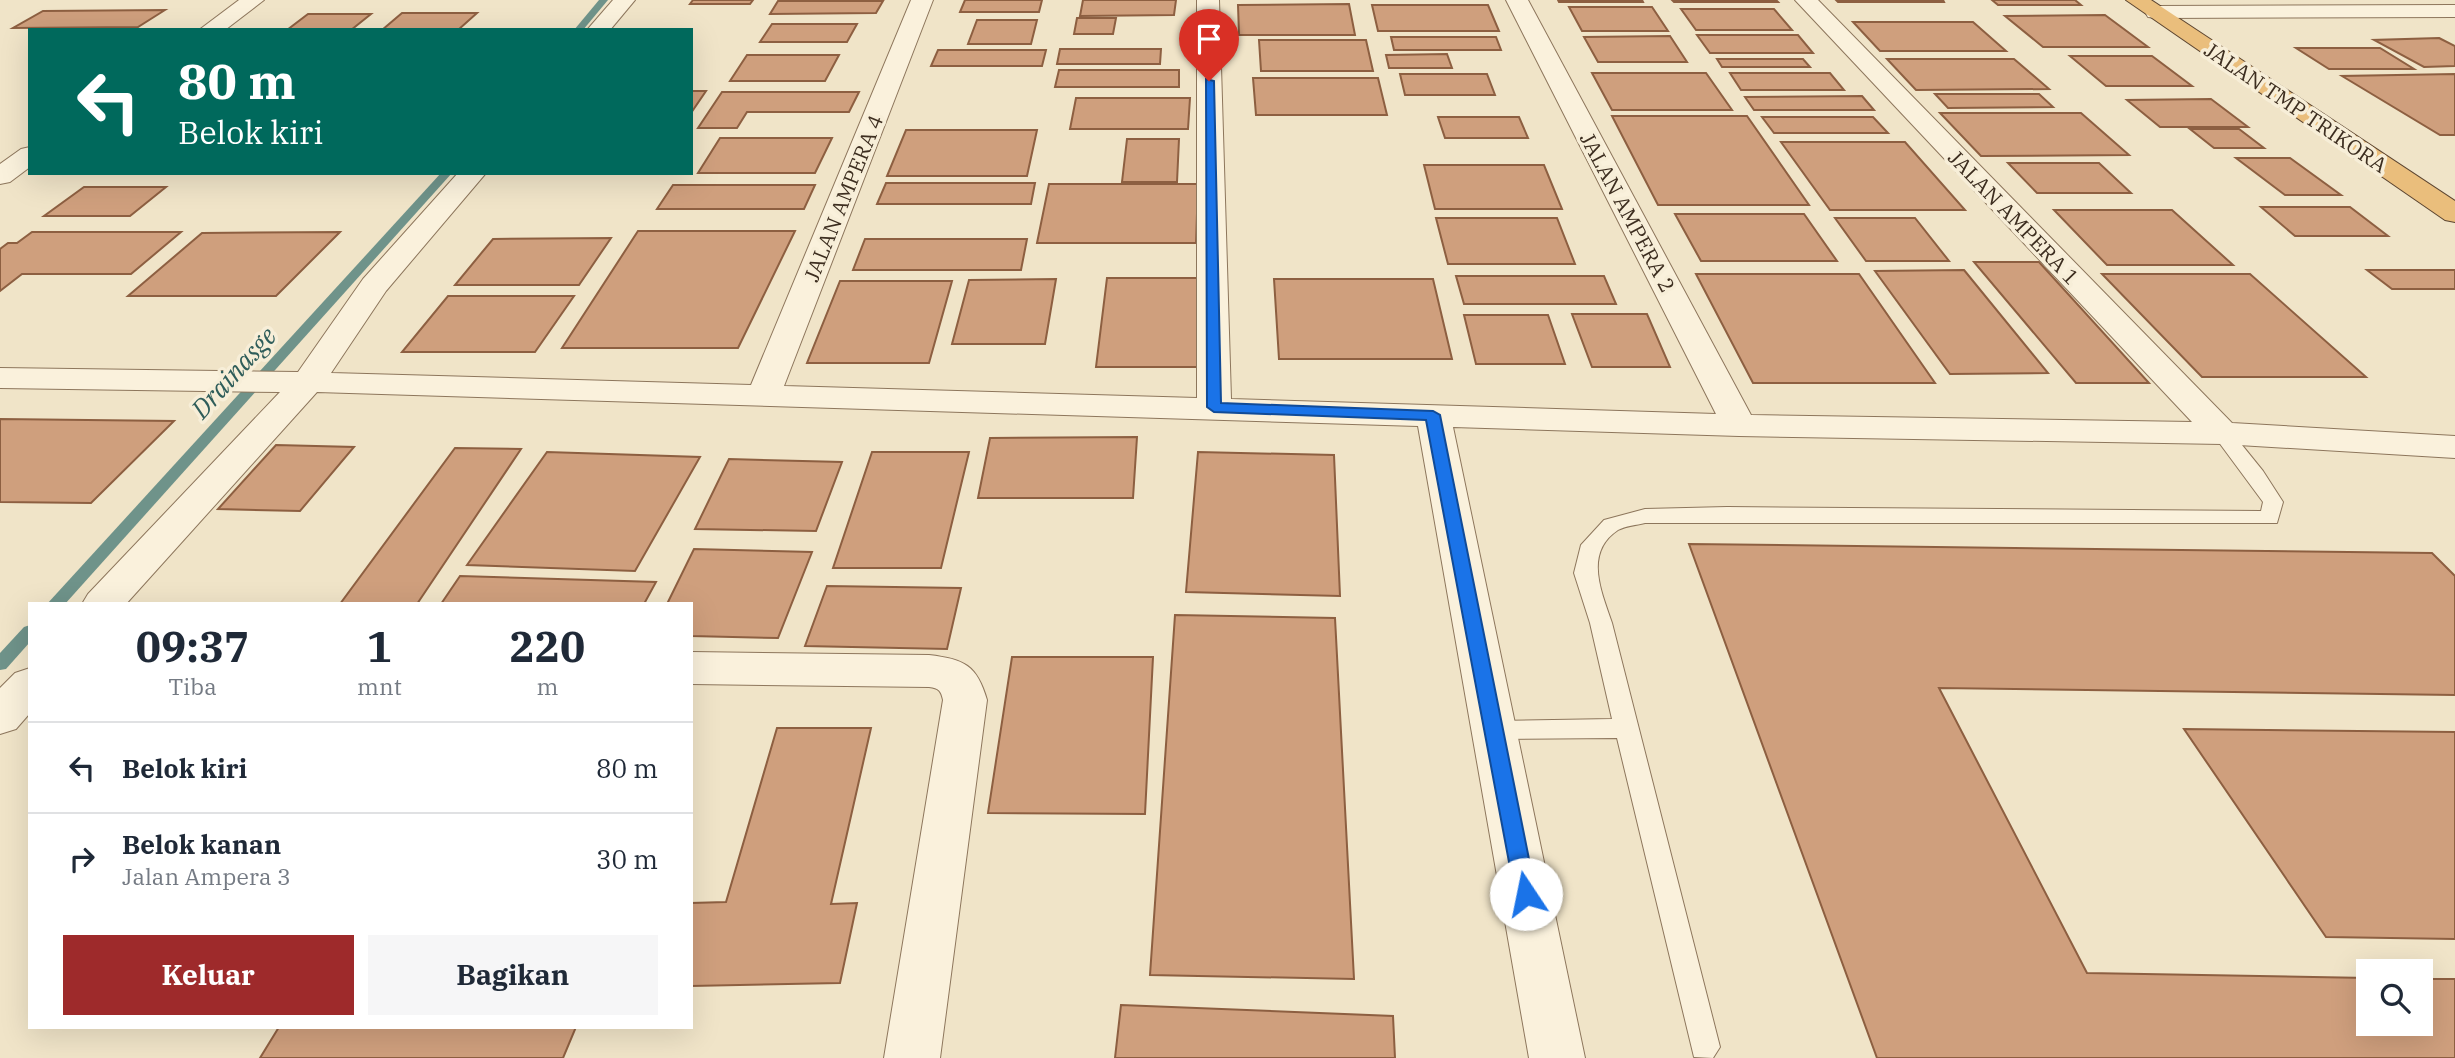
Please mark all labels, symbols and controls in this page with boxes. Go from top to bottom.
pin [1179,9,1239,81]
icon: arrive [1190,20,1228,58]
street label: JALAN TMP TRIKORA [2199,35,2393,179]
text: 80 m [178,49,296,112]
icon: left [63,56,154,147]
text: Belok kiri [178,111,323,153]
street label: JALAN AMPERA 4 [797,111,889,285]
street label: JALAN AMPERA 2 [1574,127,1682,297]
street label: JALAN AMPERA 1 [1942,144,2086,290]
water label: Drainasge [182,319,283,426]
text: 09:37 [136,619,249,674]
text: 1 [367,619,392,674]
text: 220 [510,619,585,674]
text: Tiba [168,671,217,701]
text: mnt [357,671,402,701]
text: m [536,671,558,701]
icon: left [63,749,101,787]
text: Belok kiri [122,751,247,785]
text: 80 m [596,751,658,785]
text: Belok kanan [122,827,281,861]
icon: right [63,840,101,878]
text: 30 m [596,842,658,876]
position arrow [1489,857,1563,931]
text: Jalan Ampera 3 [122,861,291,891]
button: Keluar [63,935,354,1015]
button: Bagikan [368,935,658,1015]
map controls [2356,959,2433,1036]
button: search [2356,959,2433,1036]

